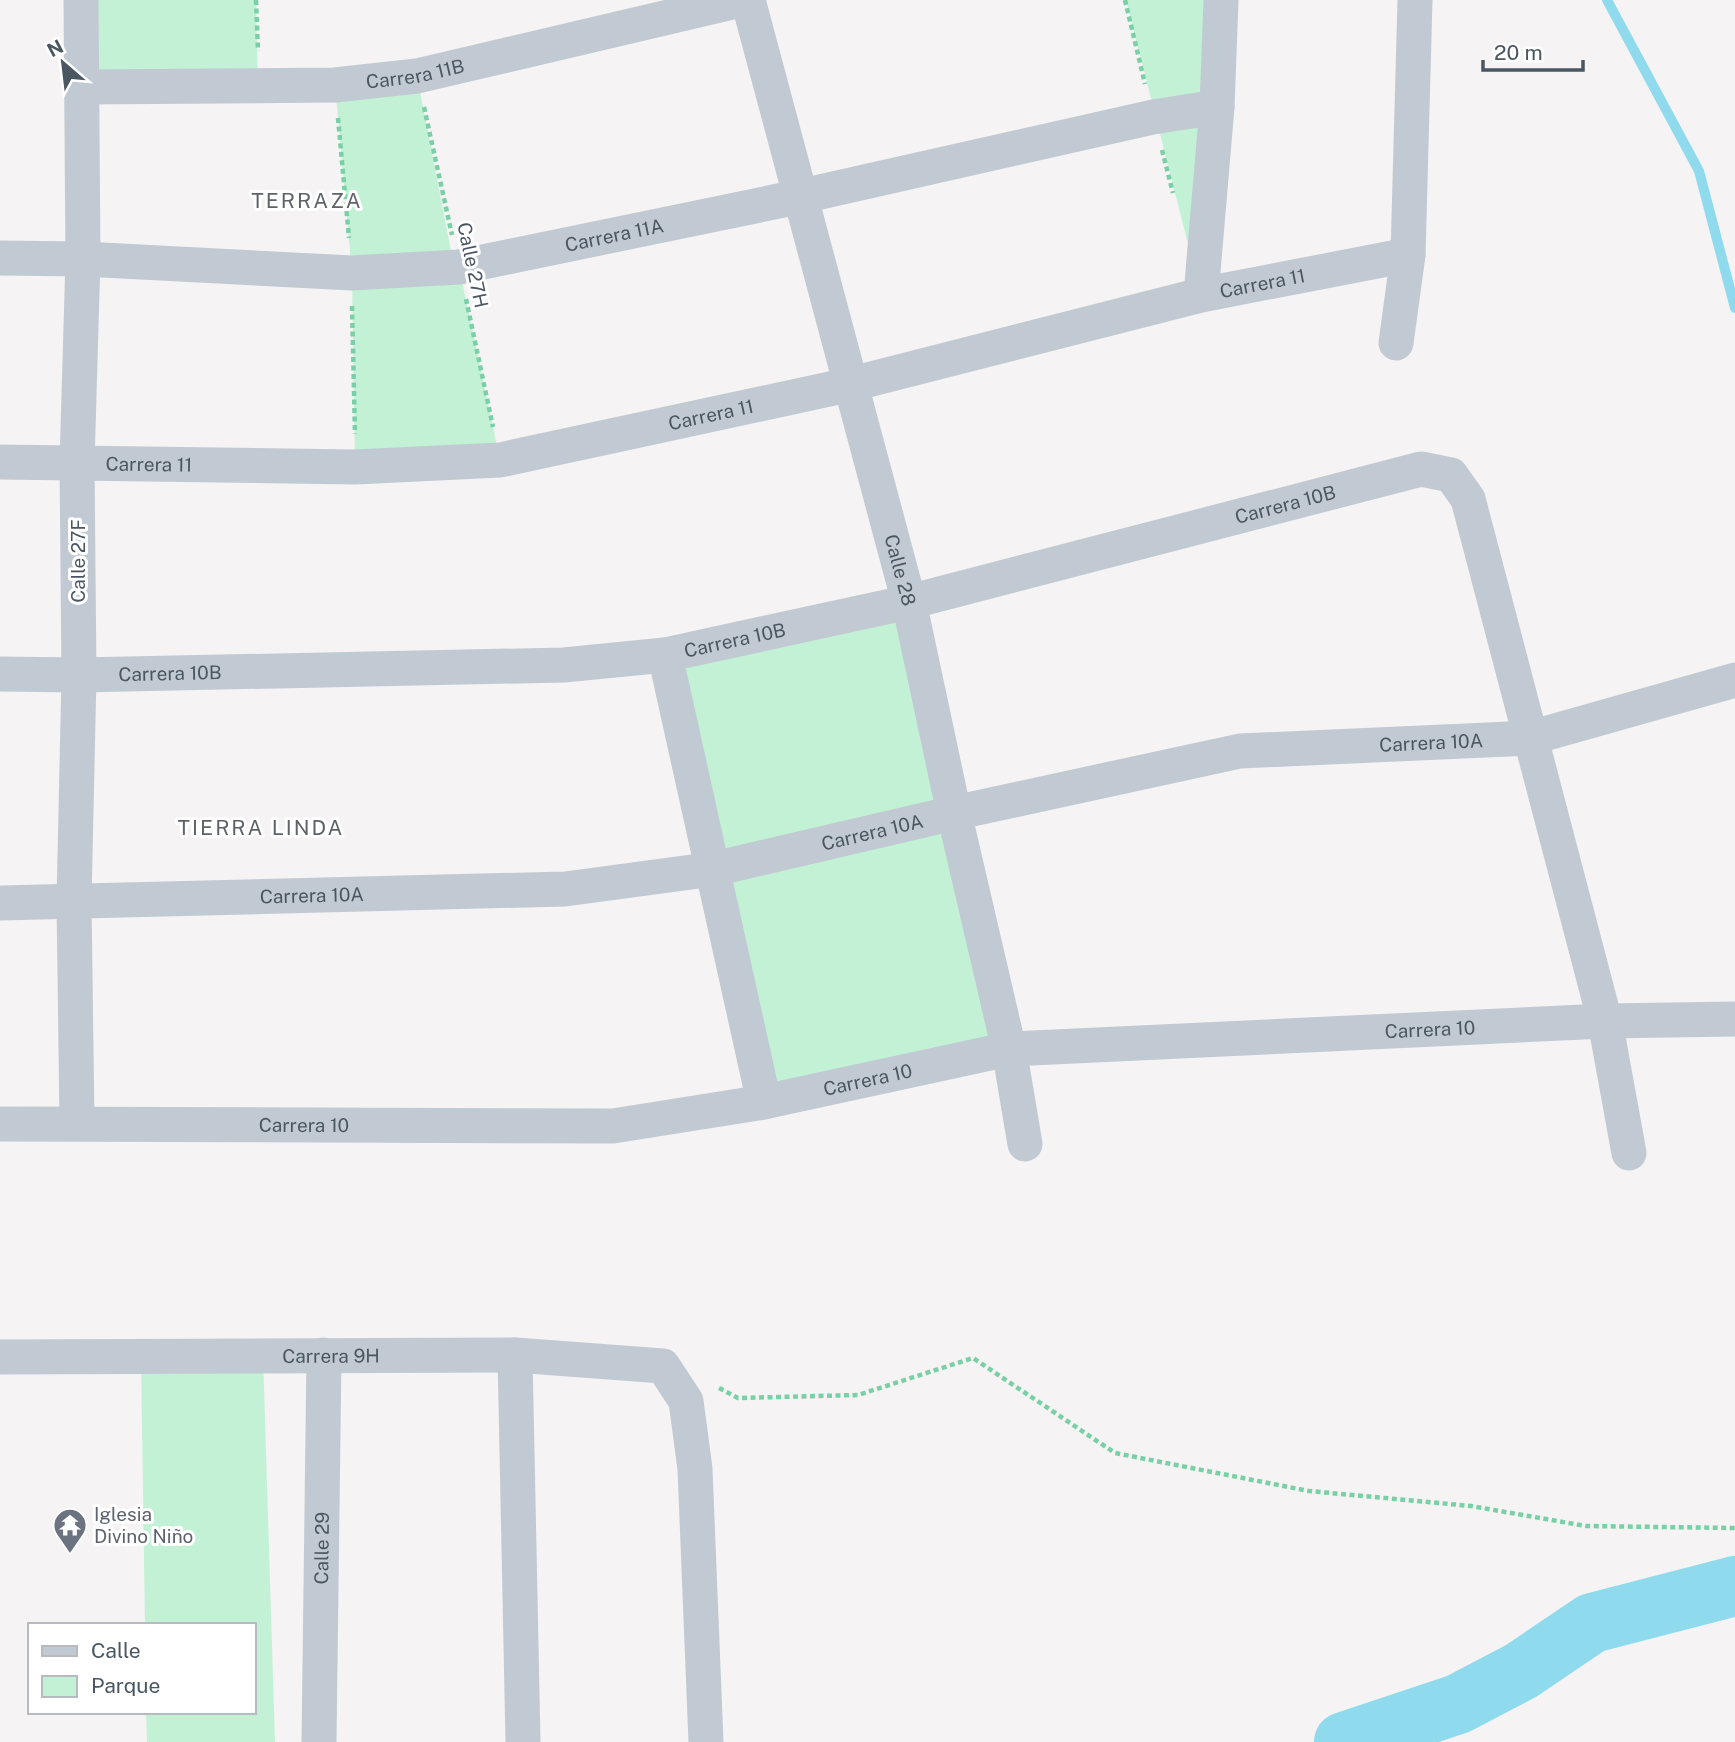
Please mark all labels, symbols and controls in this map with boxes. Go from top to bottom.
north arrow [28,28,98,98]
scale bar [1483,28,1583,72]
text: N [43,35,67,61]
text: 20 m [1494,40,1543,65]
street label: Carrera 11B [365,54,466,93]
district label: TERRAZA [251,188,363,213]
street label: Carrera 11A [563,214,665,256]
street label: Calle 27H [453,220,493,310]
street label: Carrera 11 [1218,264,1307,302]
street label: Carrera 11 [666,395,756,434]
street label: Carrera 11 [106,452,192,476]
street label: Carrera 10B [1232,481,1338,528]
street label: Calle 27F [67,519,89,603]
street label: Calle 28 [880,532,921,608]
street label: Carrera 10B [682,618,788,662]
street label: Carrera 10B [118,661,222,685]
street label: Carrera 10A [1379,729,1484,756]
street label: Carrera 10A [819,810,925,855]
district label: TIERRA LINDA [178,815,344,840]
street label: Carrera 10A [260,883,364,908]
street label: Carrera 10 [1384,1016,1476,1042]
street label: Carrera 10 [821,1059,914,1100]
street label: Carrera 10 [259,1114,349,1136]
street label: Carrera 9H [282,1345,380,1367]
place label: Iglesia Divino Niño [94,1503,193,1547]
temple icon: Iglesia Divino Niño [51,1506,89,1555]
street label: Calle 29 [310,1512,333,1585]
legend [28,1623,256,1714]
text: Calle [91,1638,141,1663]
text: Parque [91,1673,160,1698]

